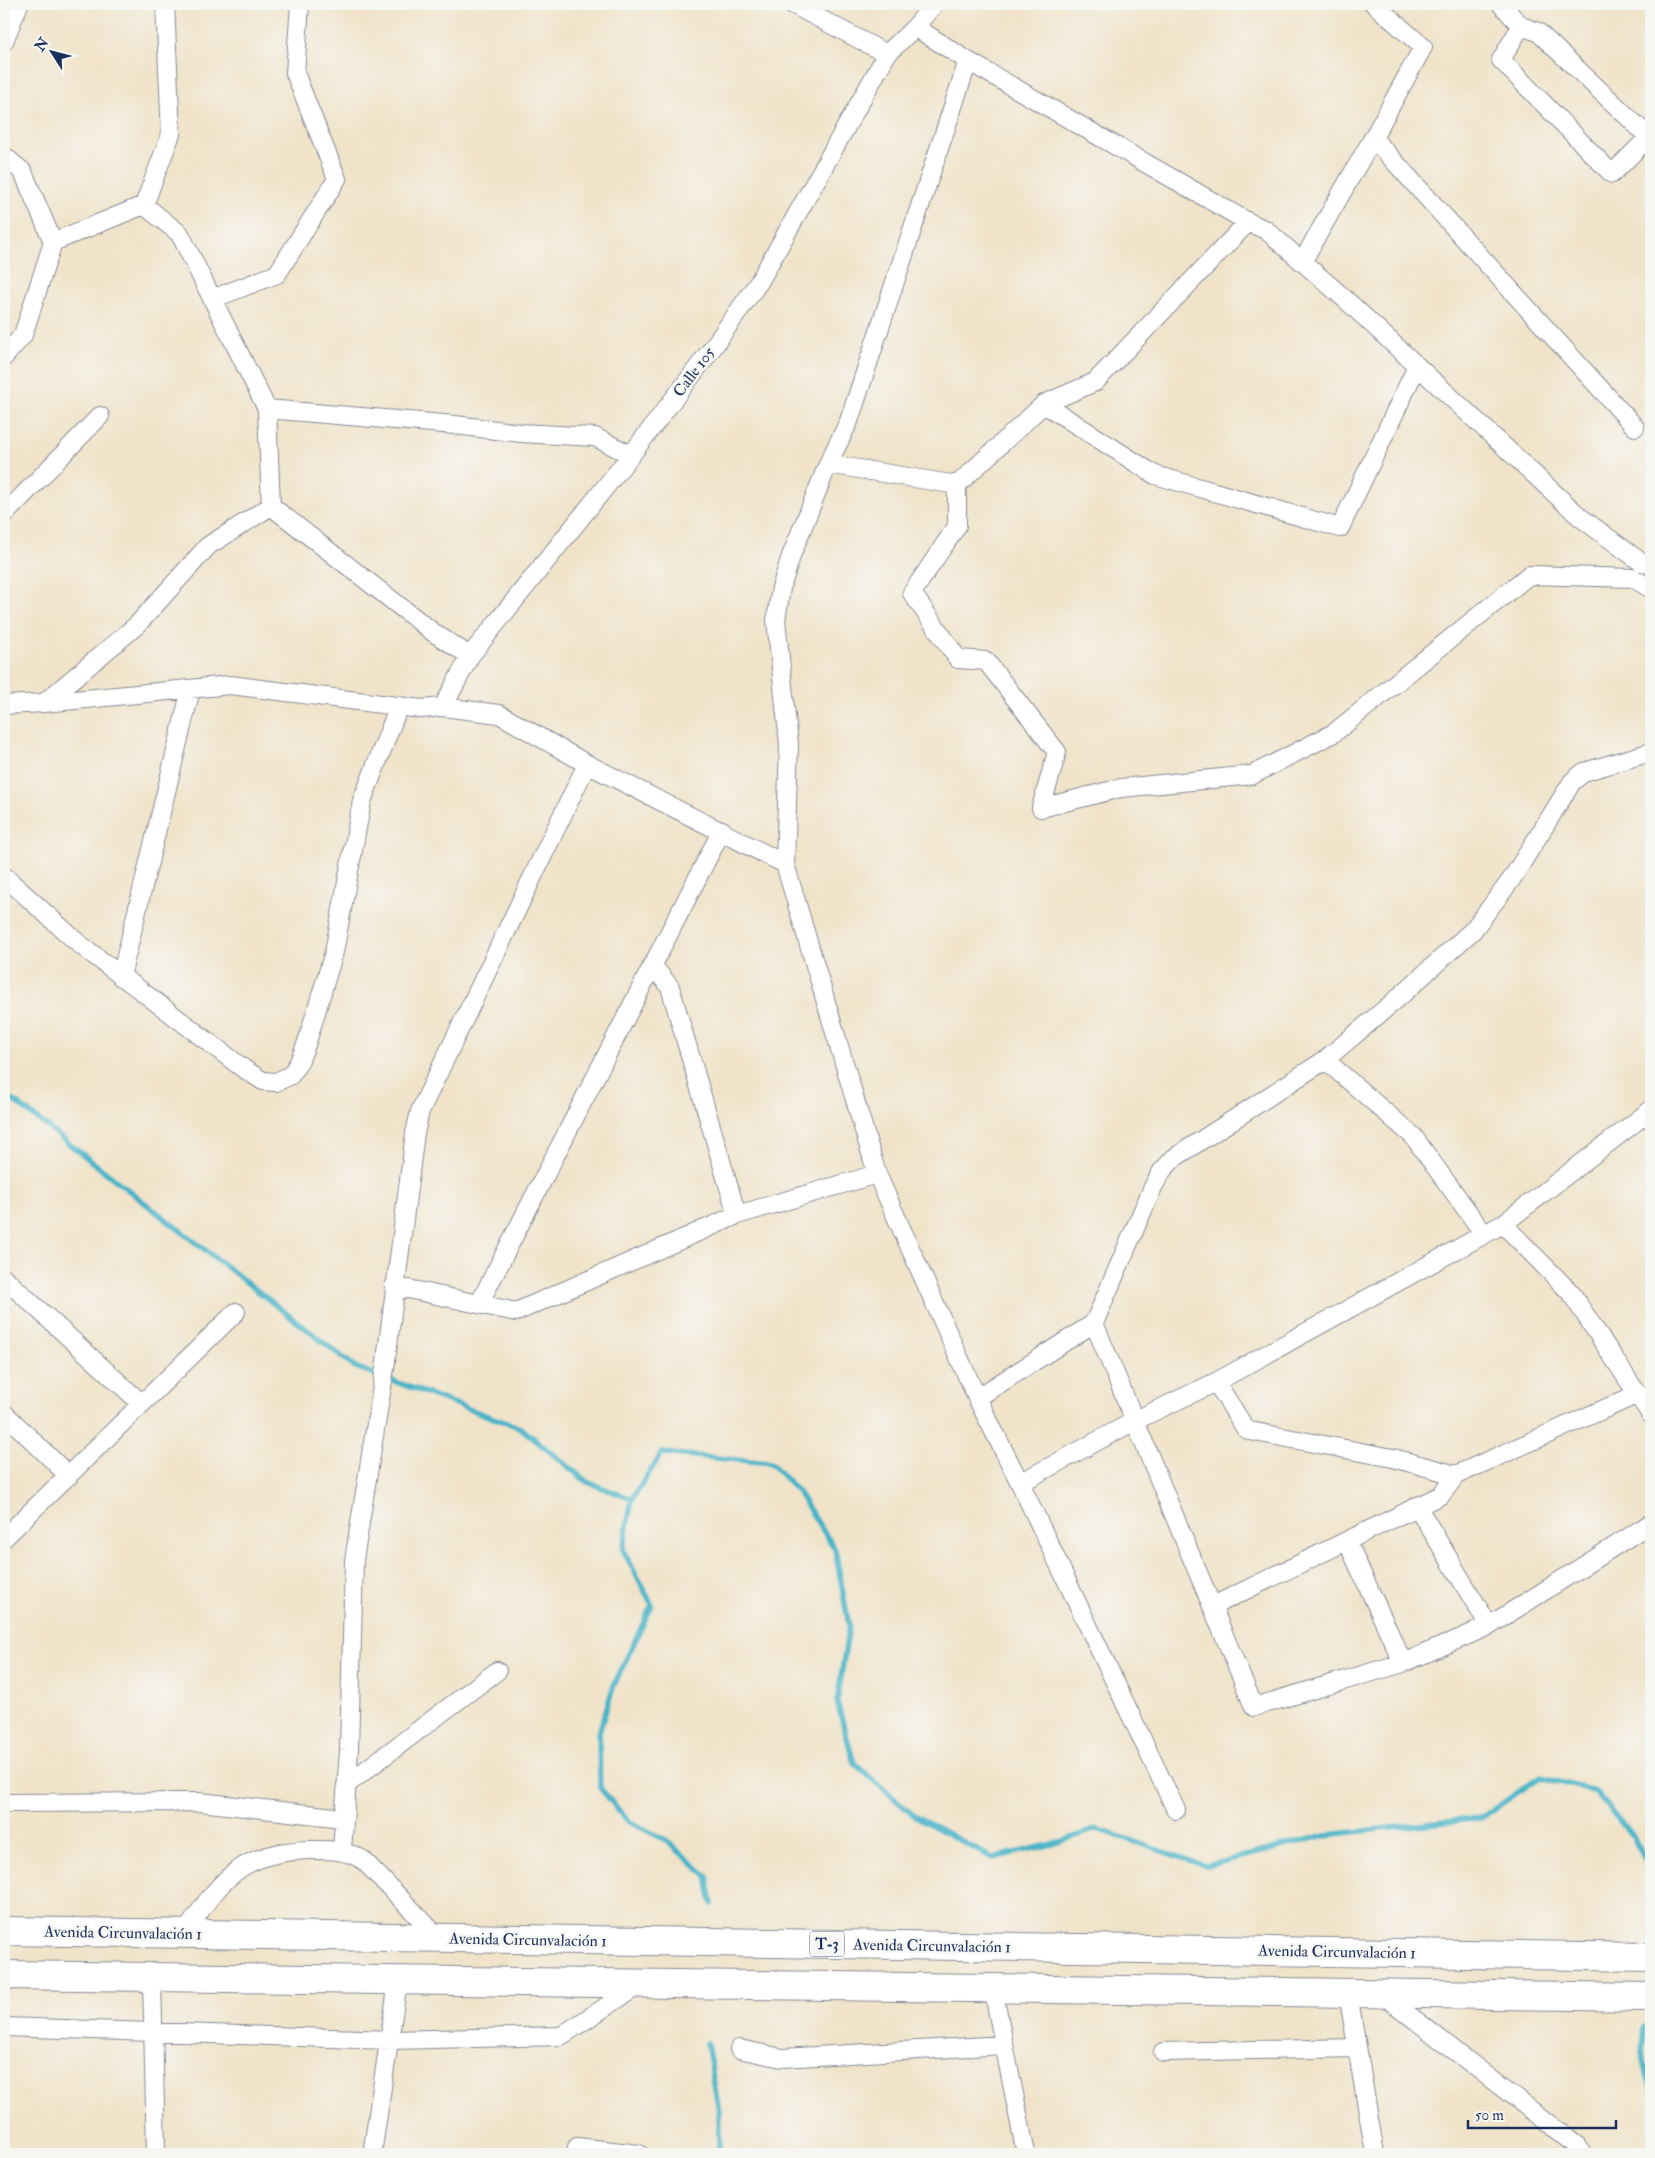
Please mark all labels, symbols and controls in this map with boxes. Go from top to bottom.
north arrow [28,28,78,78]
text: N [31,34,53,56]
street label: Calle 105 [669,343,719,401]
street label: Avenida Circunvalación 1 [43,1922,202,1944]
street label: Avenida Circunvalación 1 [448,1929,607,1951]
road number: T-3 [810,1932,844,1956]
street label: Avenida Circunvalación 1 [852,1935,1011,1957]
street label: Avenida Circunvalación 1 [1257,1941,1416,1963]
scale bar [1468,2098,1615,2130]
text: 50 m [1475,2106,1504,2125]

